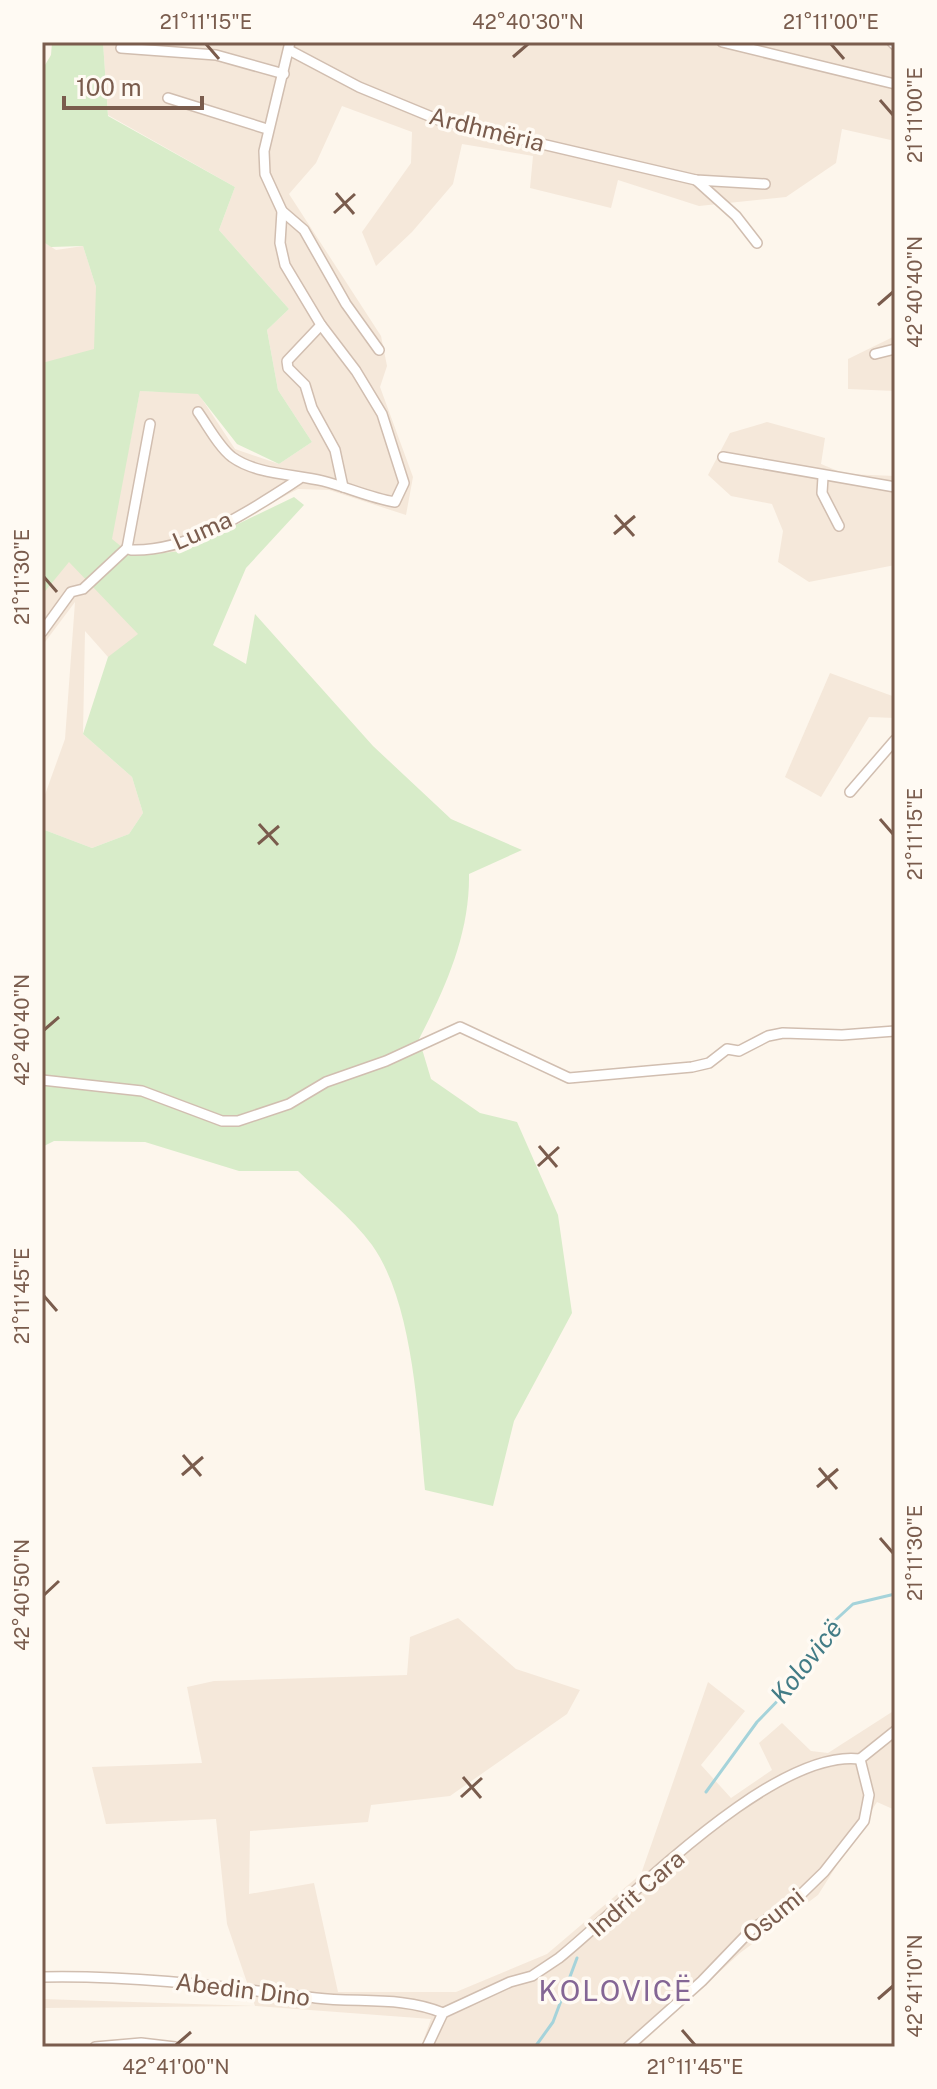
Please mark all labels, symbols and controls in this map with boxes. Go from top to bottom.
text: 21°11'15"E [160,10,252,34]
text: 42°40'30"N [472,10,584,34]
text: 21°11'00"E [783,10,879,34]
scale bar [64,60,202,110]
text: 21°11'00"E [903,67,927,163]
text: 100 m [76,73,142,101]
street label: Ardhmëria [427,101,547,157]
text: 42°40'40"N [903,236,927,348]
street label: Luma [168,505,236,555]
text: 21°11'30"E [10,529,34,625]
text: 21°11'15"E [903,788,927,880]
text: 42°40'40"N [10,974,34,1086]
text: 21°11'45"E [10,1248,34,1344]
text: 21°11'30"E [903,1505,927,1601]
text: 42°40'50"N [10,1539,34,1651]
water label: Kolovicë [764,1613,848,1709]
street label: Indrit Cara [582,1844,690,1942]
street label: Osumi [737,1882,809,1948]
text: 42°41'10"N [903,1934,927,2038]
street label: Abedin Dino [174,1967,312,2011]
district label: KOLOVICË [539,1974,693,2007]
text: 42°41'00"N [122,2055,230,2079]
text: 21°11'45"E [647,2055,743,2079]

